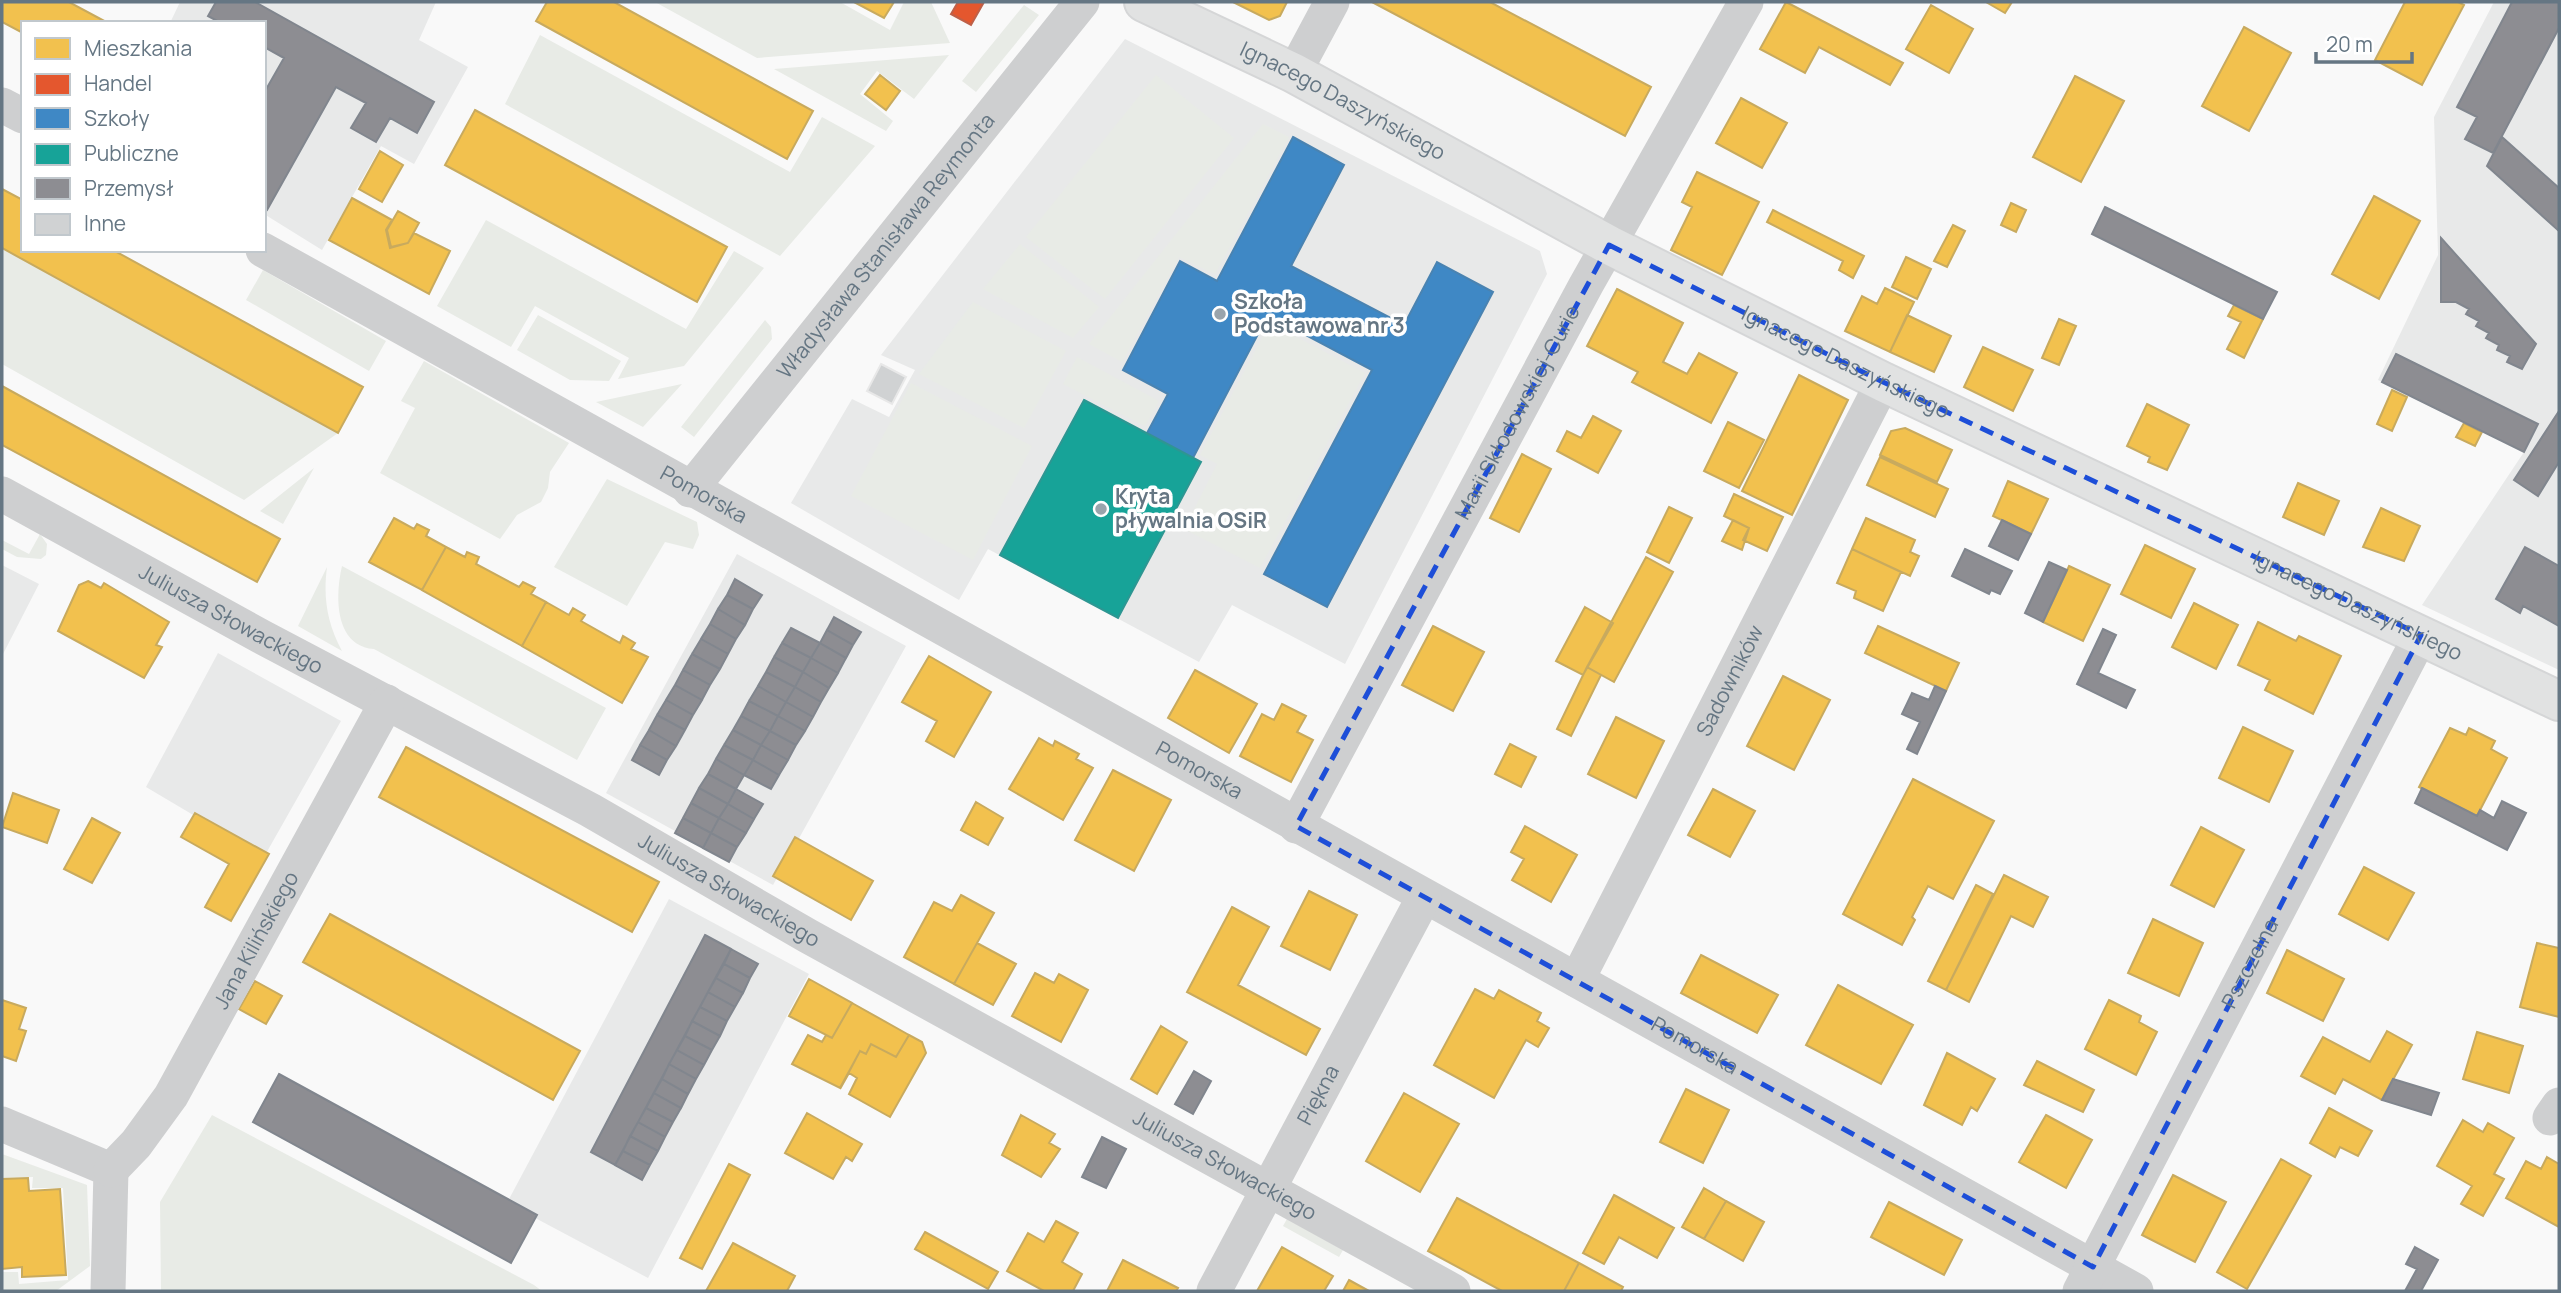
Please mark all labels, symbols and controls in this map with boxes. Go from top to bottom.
legend [21,21,266,252]
scale bar [2316,21,2412,65]
text: 20 m [2326,30,2373,58]
text: Mieszkania [84,34,192,62]
street label: Ignacego Daszyńskiego [1236,34,1451,166]
text: Handel [84,69,152,97]
text: Szkoły [84,104,150,132]
street label: Władysława Stanisława Reymonta [770,107,1000,384]
text: Publiczne [84,139,179,167]
text: Przemysł [84,174,174,202]
text: Inne [84,209,126,237]
place label: Szkoła Podstawowa nr 3 [1234,287,1405,339]
street label: Ignacego Daszyńskiego [1737,299,1955,425]
street label: Marii Skłodowskiej-Curie [1448,300,1586,524]
marker: Szkoła Podstawowa nr 3 [1212,306,1228,322]
street label: Pomorska [655,459,753,529]
place label: Kryta pływalnia OSiR [1115,482,1267,534]
marker: Kryta pływalnia OSiR [1093,501,1109,517]
street label: Ignacego Daszyńskiego [2249,544,2467,667]
street label: Juliusza Słowackiego [134,557,328,680]
street label: Sadowników [1689,620,1769,741]
street label: Pomorska [1151,734,1248,805]
street label: Juliusza Słowackiego [633,826,825,953]
street label: Jana Kilińskiego [206,866,304,1014]
street label: Pszczelna [2214,914,2284,1013]
street label: Pomorska [1647,1009,1744,1080]
street label: Piękna [1290,1060,1345,1130]
street label: Juliusza Słowackiego [1128,1103,1322,1226]

